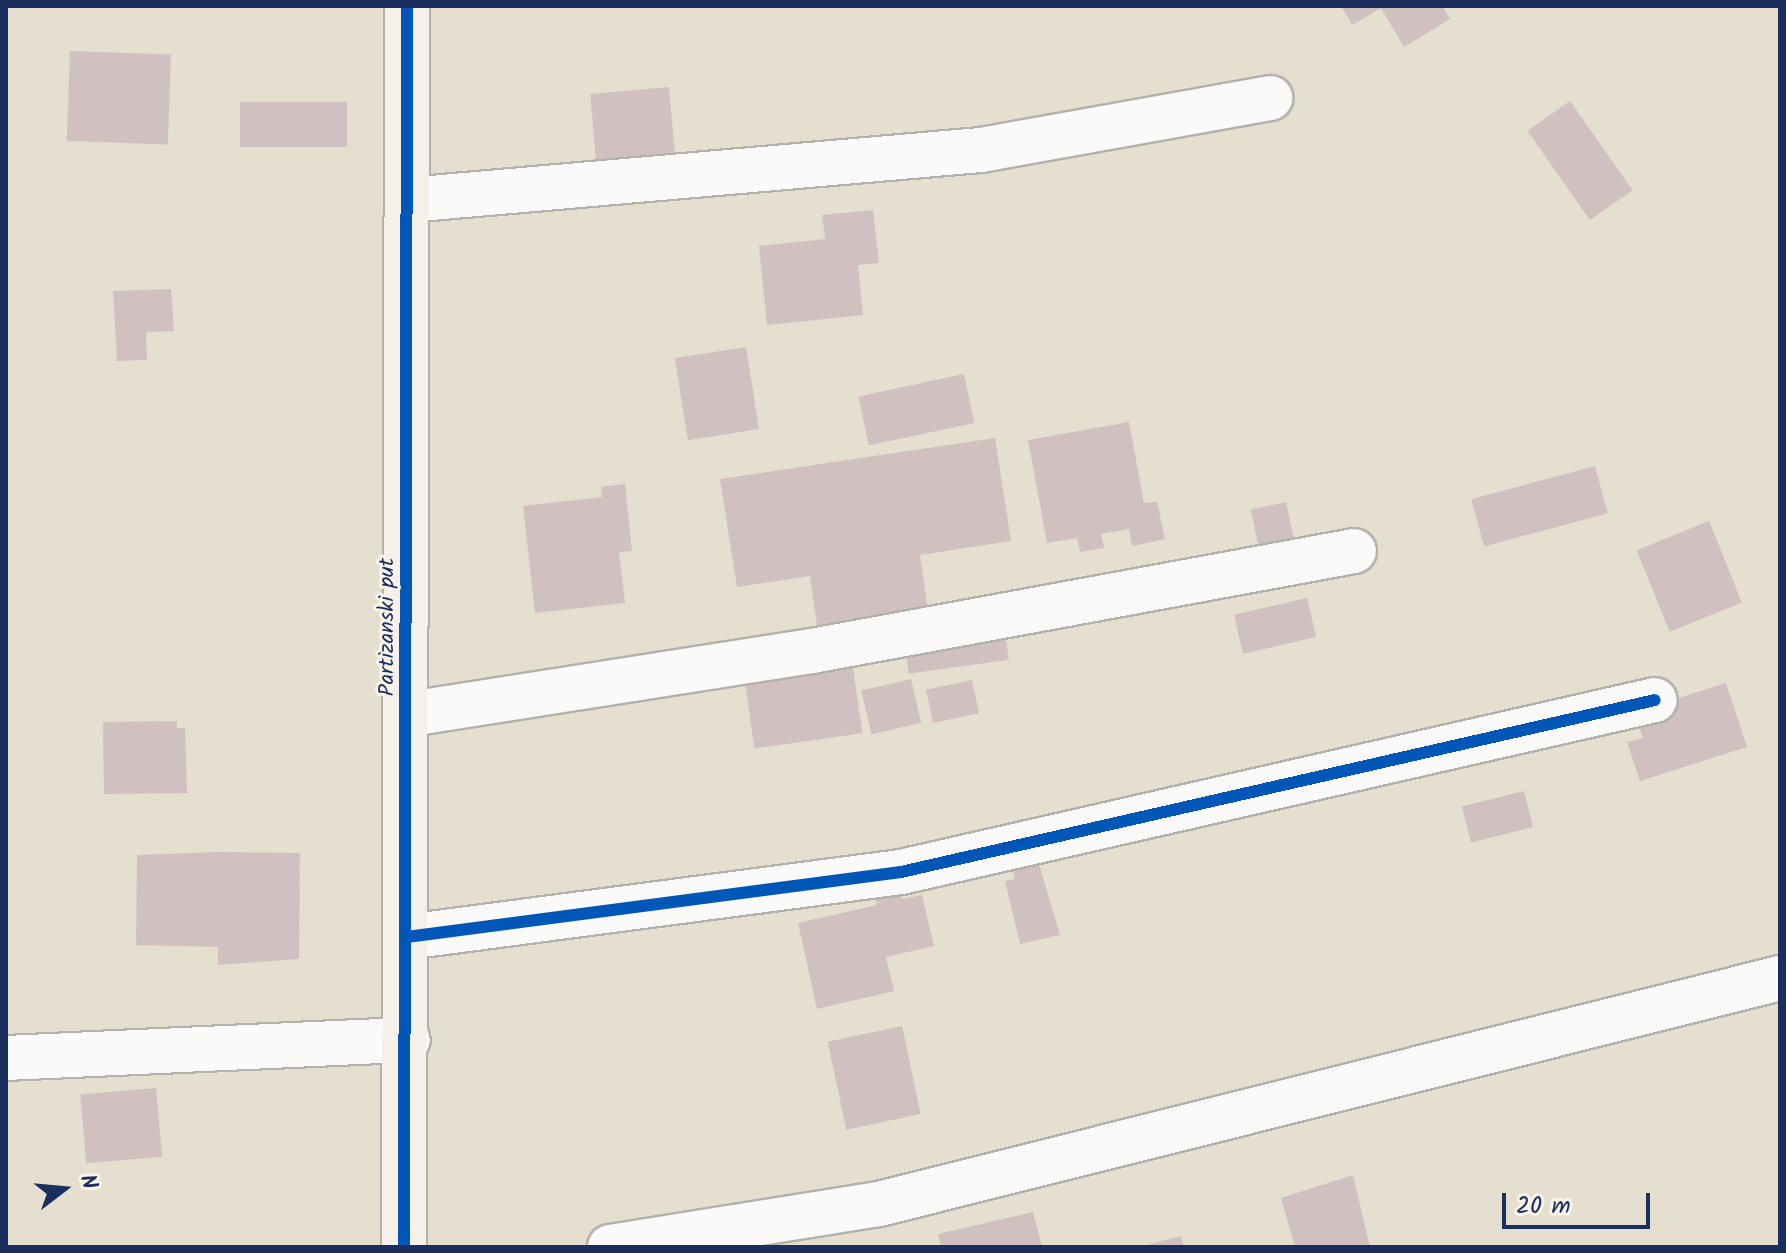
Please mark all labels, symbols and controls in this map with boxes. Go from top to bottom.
street label: Partizanski put [375,558,401,696]
north arrow [24,1149,104,1229]
text: N [69,1171,106,1194]
scale bar [1506,1177,1654,1227]
text: 20 m [1516,1187,1571,1226]

